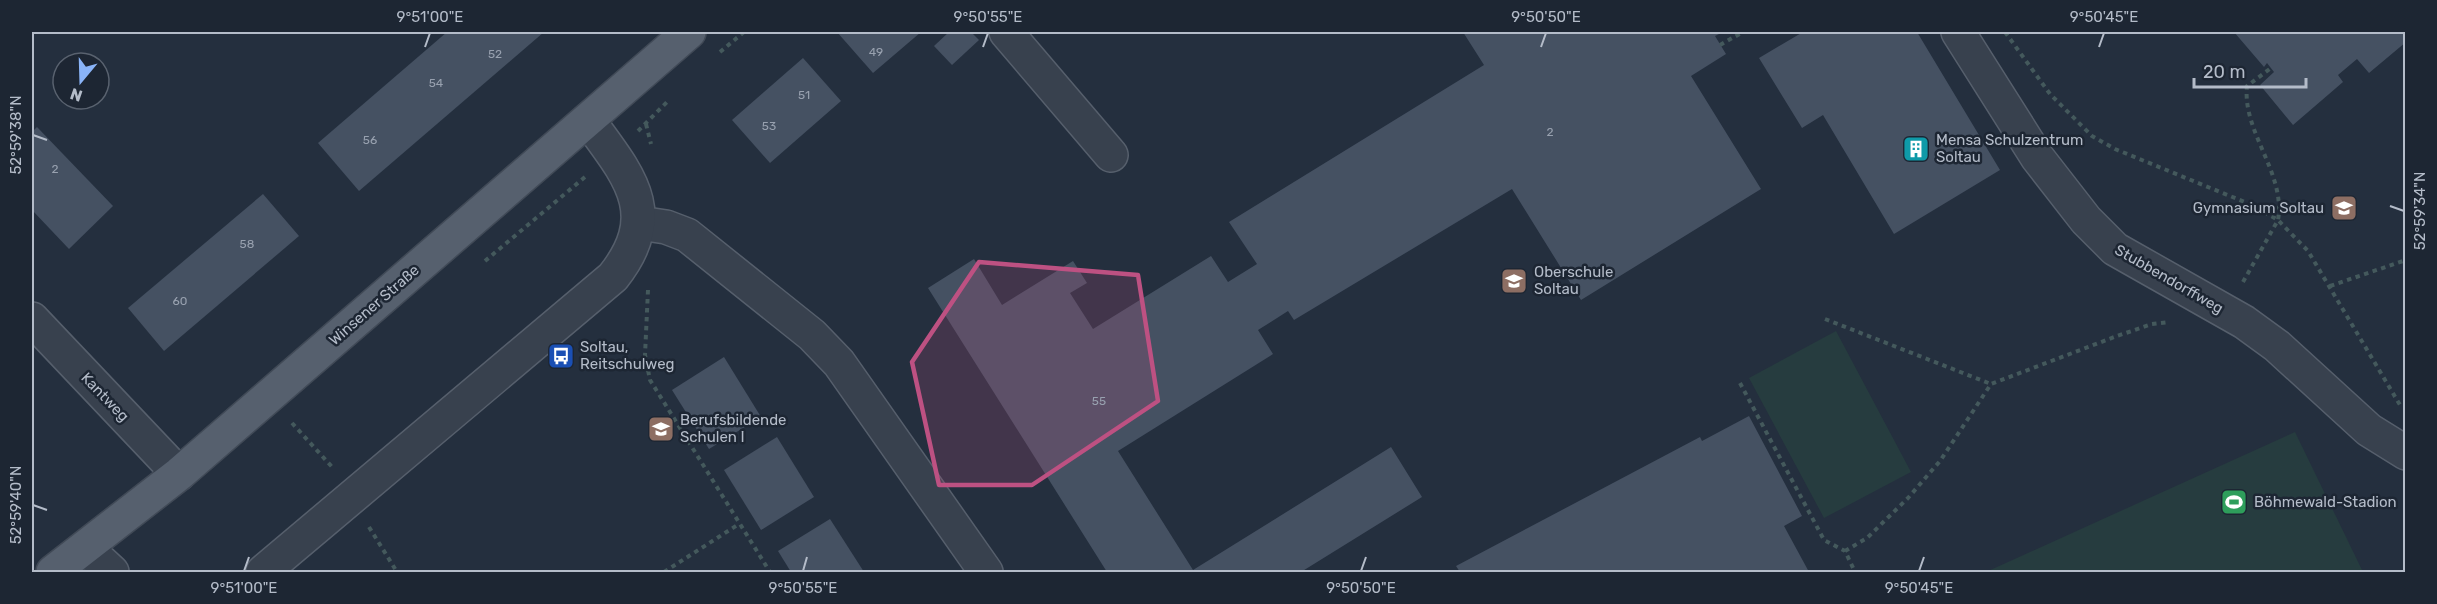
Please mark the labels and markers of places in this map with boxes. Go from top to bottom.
place label: Mensa Schulzentrum Soltau [1936,131,2083,166]
building icon: Mensa Schulzentrum Soltau [1901,134,1931,164]
school or university icon: Gymnasium Soltau [2329,193,2359,223]
place label: Gymnasium Soltau [2193,199,2324,217]
place label: Oberschule Soltau [1534,263,1613,298]
school or university icon: Oberschule Soltau [1499,266,1529,296]
place label: Soltau, Reitschulweg [580,338,675,373]
bus stop icon: Soltau, Reitschulweg [546,341,576,371]
place label: Berufsbildende Schulen I [680,411,787,446]
school or university icon: Berufsbildende Schulen I [646,414,676,444]
sports icon: Böhmewald-Stadion [2219,487,2249,517]
place label: Böhmewald-Stadion [2254,493,2397,511]

